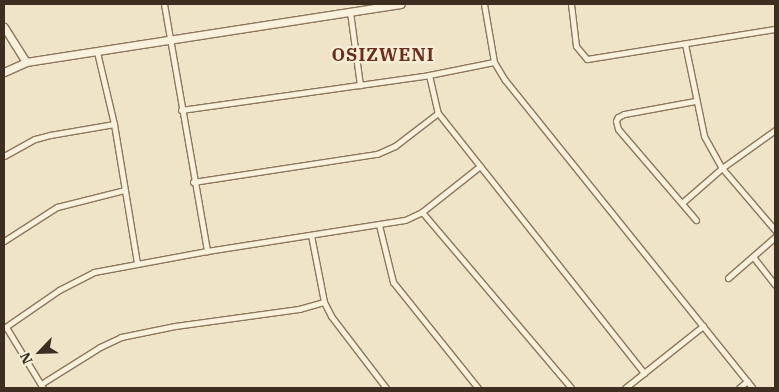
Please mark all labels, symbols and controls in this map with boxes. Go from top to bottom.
district label: OSIZWENI [330,44,436,66]
north arrow [15,327,65,377]
text: N [16,349,37,367]

